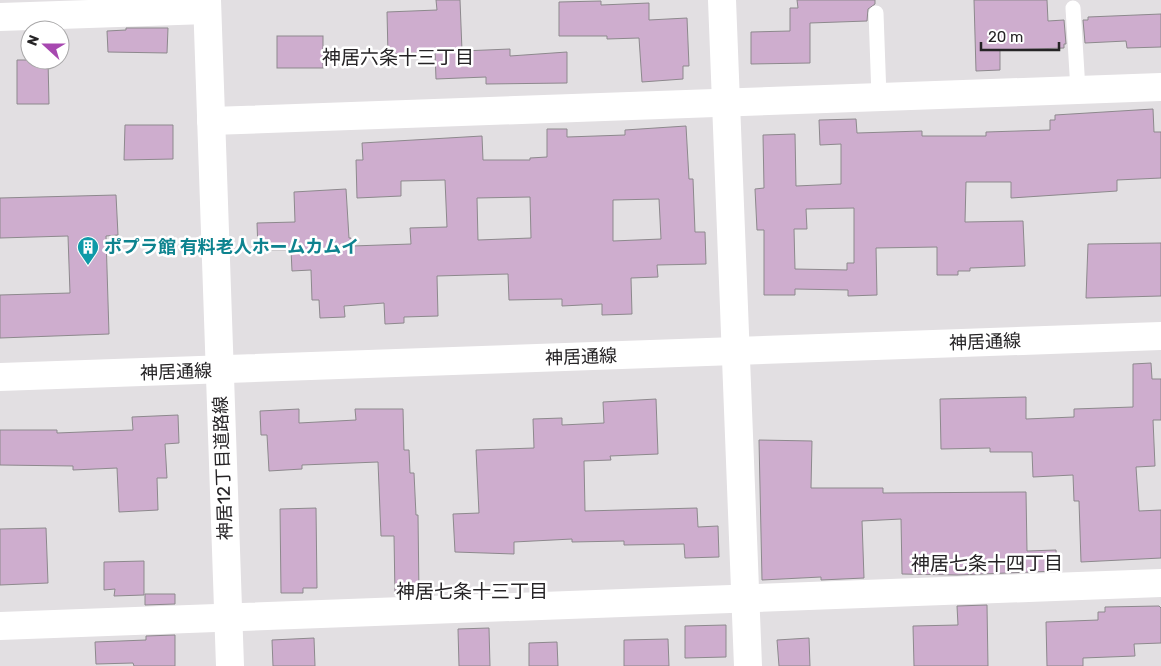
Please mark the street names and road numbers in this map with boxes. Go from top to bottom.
street label: 神居通線 [949,330,1021,354]
street label: 神居通線 [545,345,617,369]
street label: 神居通線 [140,360,212,384]
street label: 神居12丁目道路線 [209,396,237,540]

